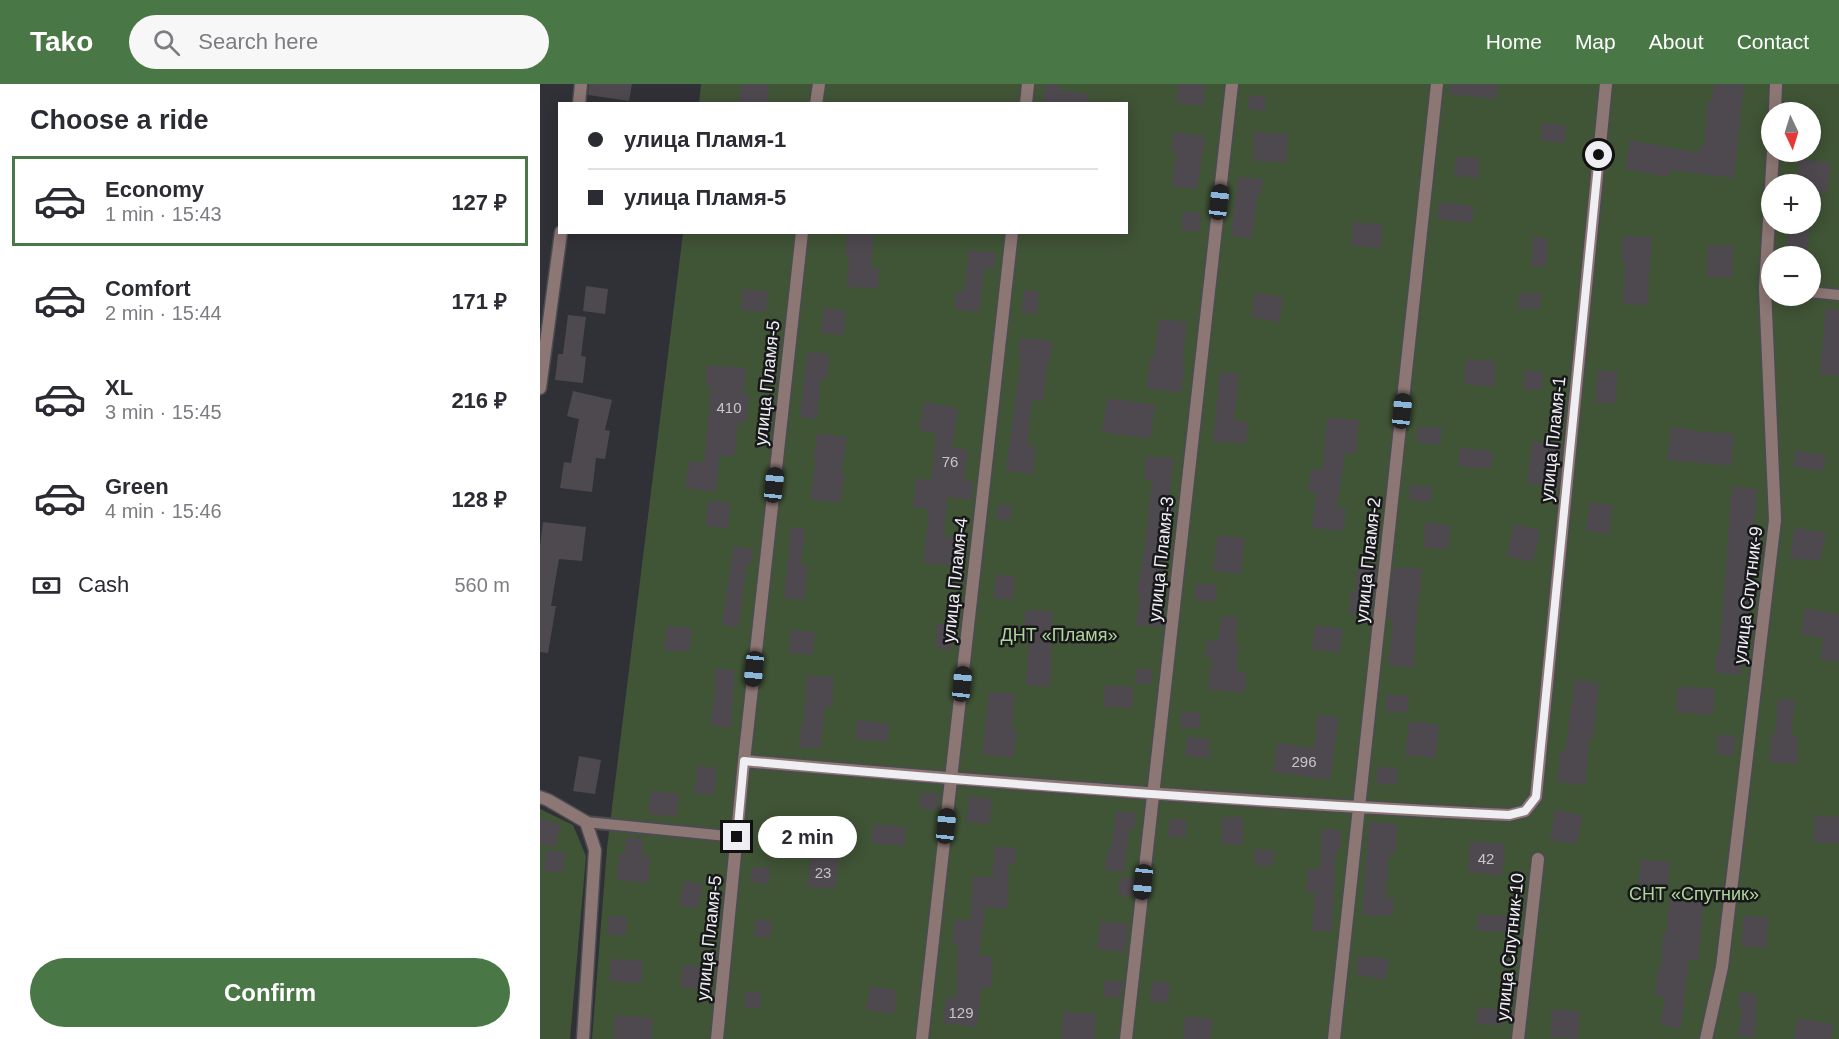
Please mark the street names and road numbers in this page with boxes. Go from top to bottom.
street label: улица Пламя-5 [750,319,784,447]
street label: улица Пламя-1 [1536,375,1570,503]
street label: улица Пламя-3 [1144,495,1178,623]
street label: улица Пламя-2 [1351,496,1385,624]
street label: улица Пламя-4 [938,516,972,644]
street label: улица Спутник-9 [1730,525,1766,665]
street label: улица Спутник-10 [1492,872,1528,1022]
street label: улица Пламя-5 [692,874,726,1002]

